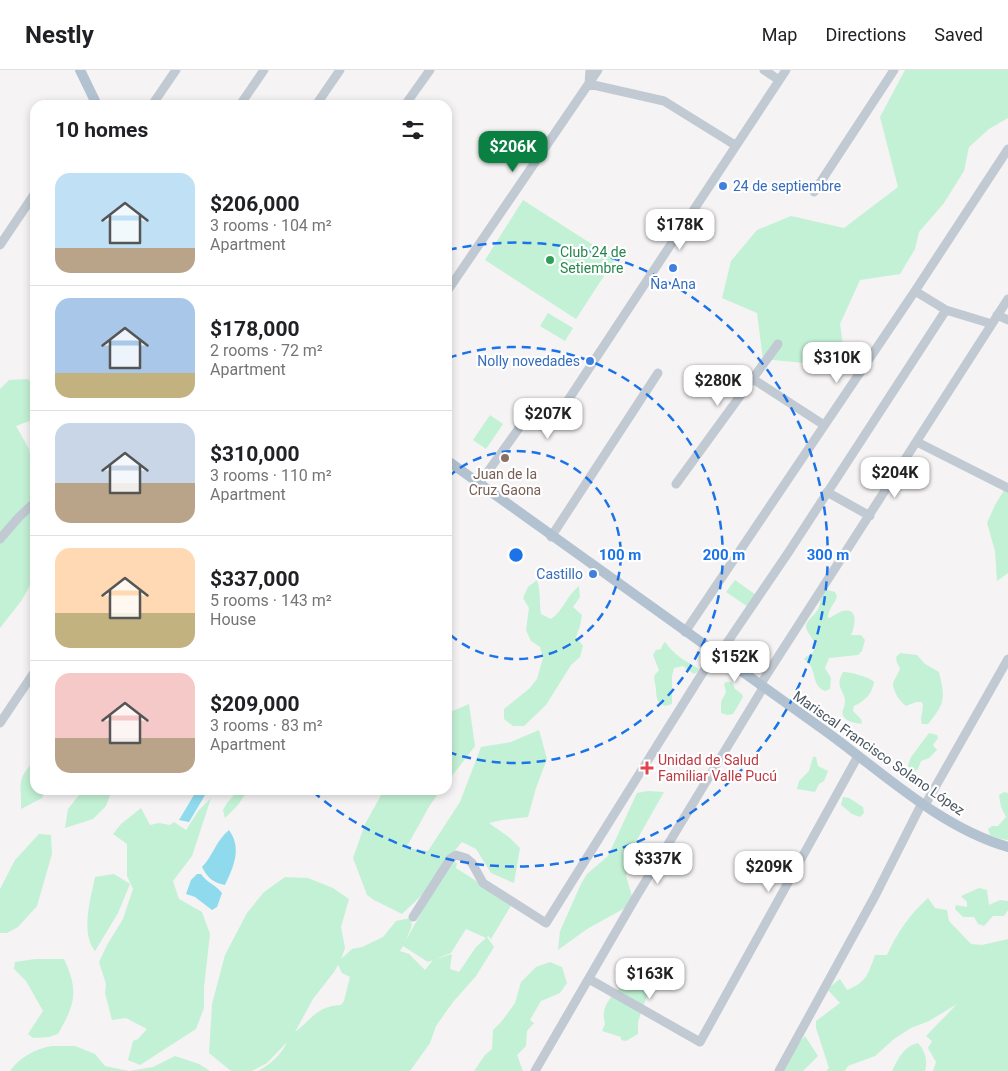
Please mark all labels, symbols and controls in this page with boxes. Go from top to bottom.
text: Nestly [25,21,94,49]
text: Map [762,24,797,45]
text: Directions [825,24,906,45]
text: Saved [934,24,983,45]
icon: filters [399,116,427,144]
text: 10 homes [55,118,148,142]
pin: $206K [478,131,548,173]
text: $206K [490,137,536,156]
place label: 24 de septiembre [733,178,841,194]
marker: 24 de septiembre [717,180,729,192]
text: $206,000 [210,192,300,216]
icon: home [95,193,155,253]
pin: $178K [645,208,715,251]
text: $178K [657,215,703,234]
text: 3 rooms · 104 m² [210,216,332,235]
text: Apartment [210,235,286,254]
place label: Club 24 de Setiembre [560,244,626,276]
marker: Club 24 de Setiembre [544,254,556,266]
marker: Ña Ana [667,262,679,274]
place label: Ña Ana [650,275,696,292]
text: $178,000 [210,317,300,341]
icon: home [95,318,155,378]
text: 2 rooms · 72 m² [210,341,323,360]
pin: $310K [802,342,872,384]
text: $310K [814,348,860,367]
place label: Nolly novedades [477,353,580,369]
marker: Nolly novedades [584,355,596,367]
text: Apartment [210,360,286,379]
pin: $280K [683,364,753,407]
text: $280K [695,371,741,390]
pin: $207K [513,398,583,440]
text: $207K [525,404,571,423]
text: $310,000 [210,442,300,466]
icon: home [95,443,155,503]
marker: Juan de la Cruz Gaona [499,452,511,464]
pin: $204K [860,456,930,499]
text: $204K [872,463,918,482]
text: 3 rooms · 110 m² [210,466,332,485]
place label: Juan de la Cruz Gaona [469,466,541,498]
text: Apartment [210,485,286,504]
centre of rings [507,546,525,564]
text: 100 m [599,546,641,564]
text: 200 m [703,546,745,564]
text: 300 m [807,546,849,564]
place label: Castillo [536,566,583,582]
text: $337,000 [210,567,300,591]
icon: home [95,568,155,628]
marker: Castillo [587,568,599,580]
text: 5 rooms · 143 m² [210,591,332,610]
text: House [210,610,256,629]
pin: $152K [700,640,770,683]
text: $152K [712,647,758,666]
street label: Mariscal Francisco Solano López [790,688,968,818]
text: $209,000 [210,692,300,716]
icon: home [95,693,155,753]
text: 3 rooms · 83 m² [210,716,323,735]
text: Apartment [210,735,286,754]
place label: Unidad de Salud Familiar Valle Pucú [658,752,777,784]
marker: Unidad de Salud Familiar Valle Pucú [640,761,654,775]
pin: $337K [623,842,693,885]
text: $337K [635,849,681,868]
pin: $209K [734,850,804,893]
text: $209K [746,857,792,876]
pin: $163K [615,958,685,1000]
text: $163K [627,964,673,983]

